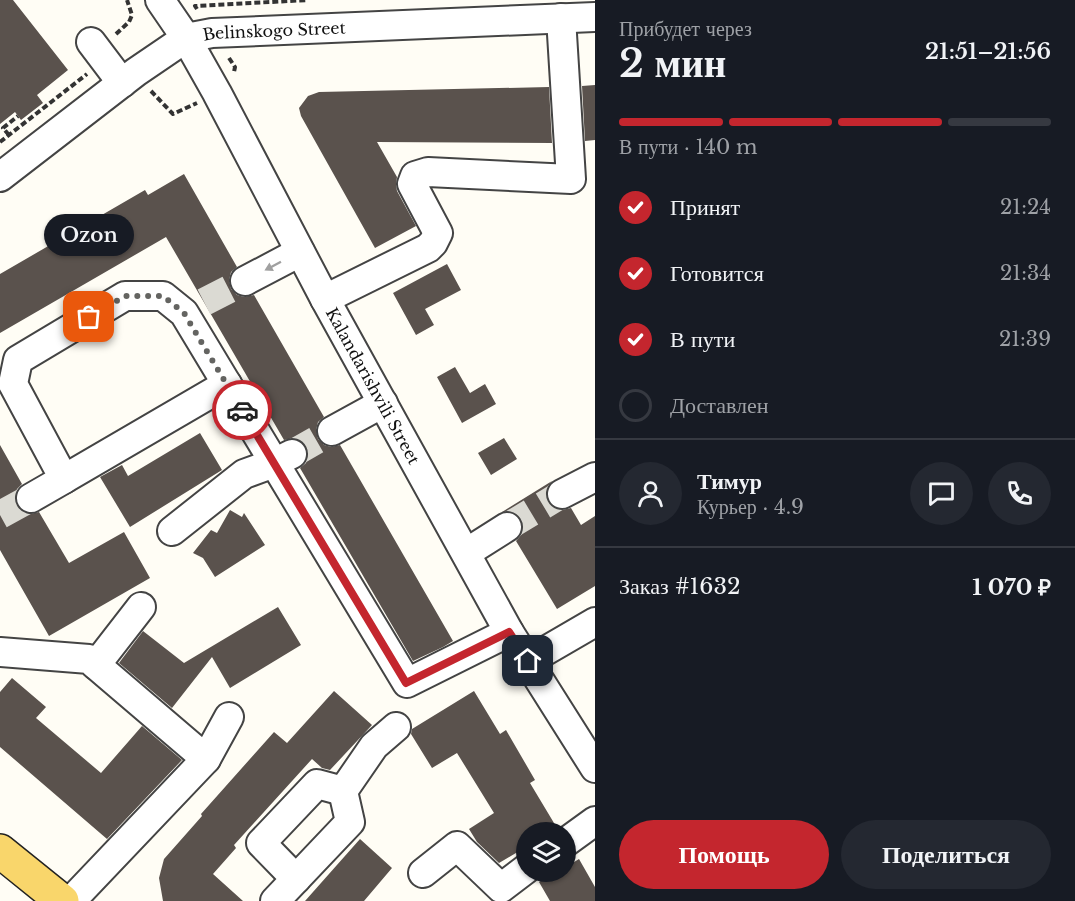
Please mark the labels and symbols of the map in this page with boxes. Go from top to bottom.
street label: Belinskogo Street [201,17,346,45]
callout: Ozon [44,215,134,257]
one-way arrow [264,261,281,271]
pin [63,291,114,342]
street label: Kalandarishvili Street [322,304,424,468]
courier [212,380,272,440]
pin [502,635,553,686]

